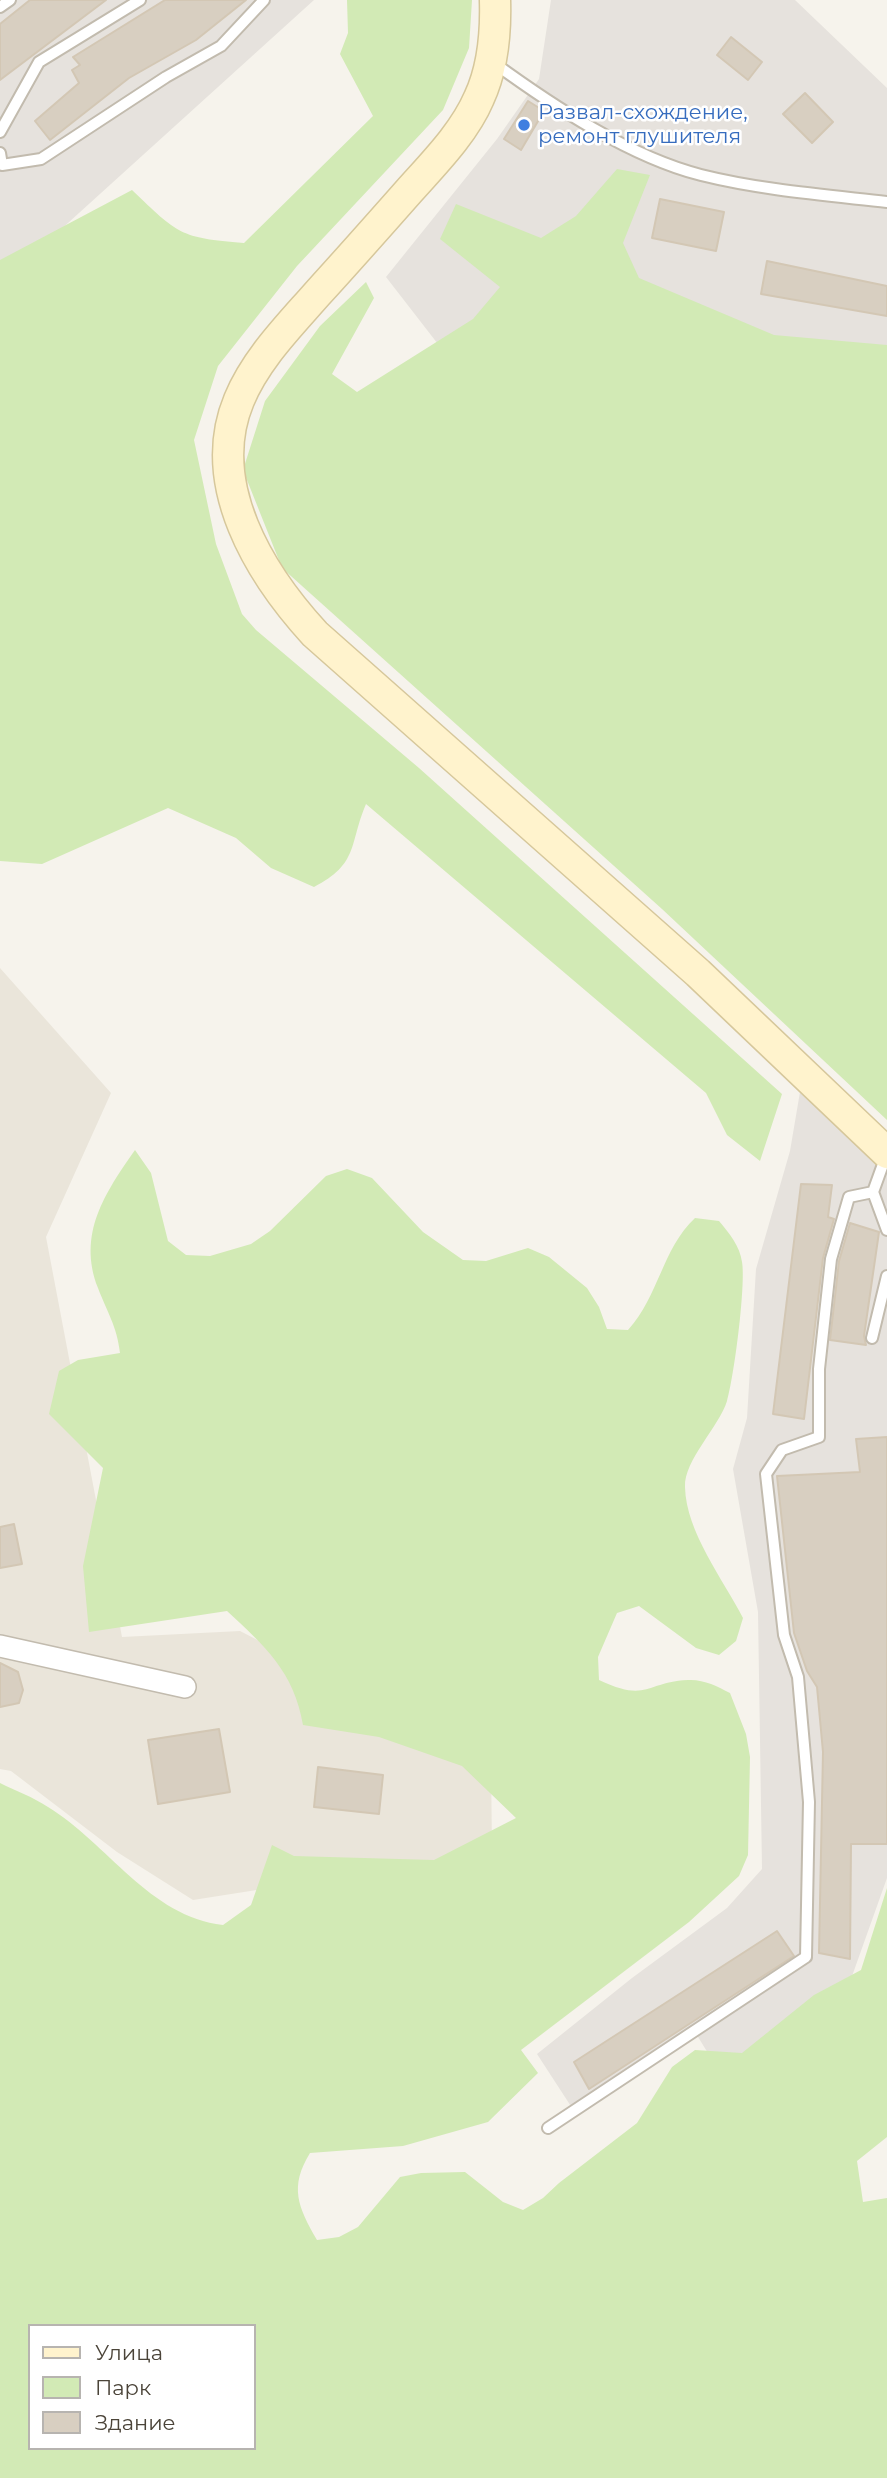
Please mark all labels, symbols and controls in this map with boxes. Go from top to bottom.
place label: Развал-схождение, ремонт глушителя [538,100,748,150]
marker: Развал-схождение, ремонт глушителя [516,117,532,133]
legend [28,2324,256,2450]
text: Улица [95,2340,163,2365]
text: Парк [95,2375,151,2400]
text: Здание [95,2410,176,2435]

